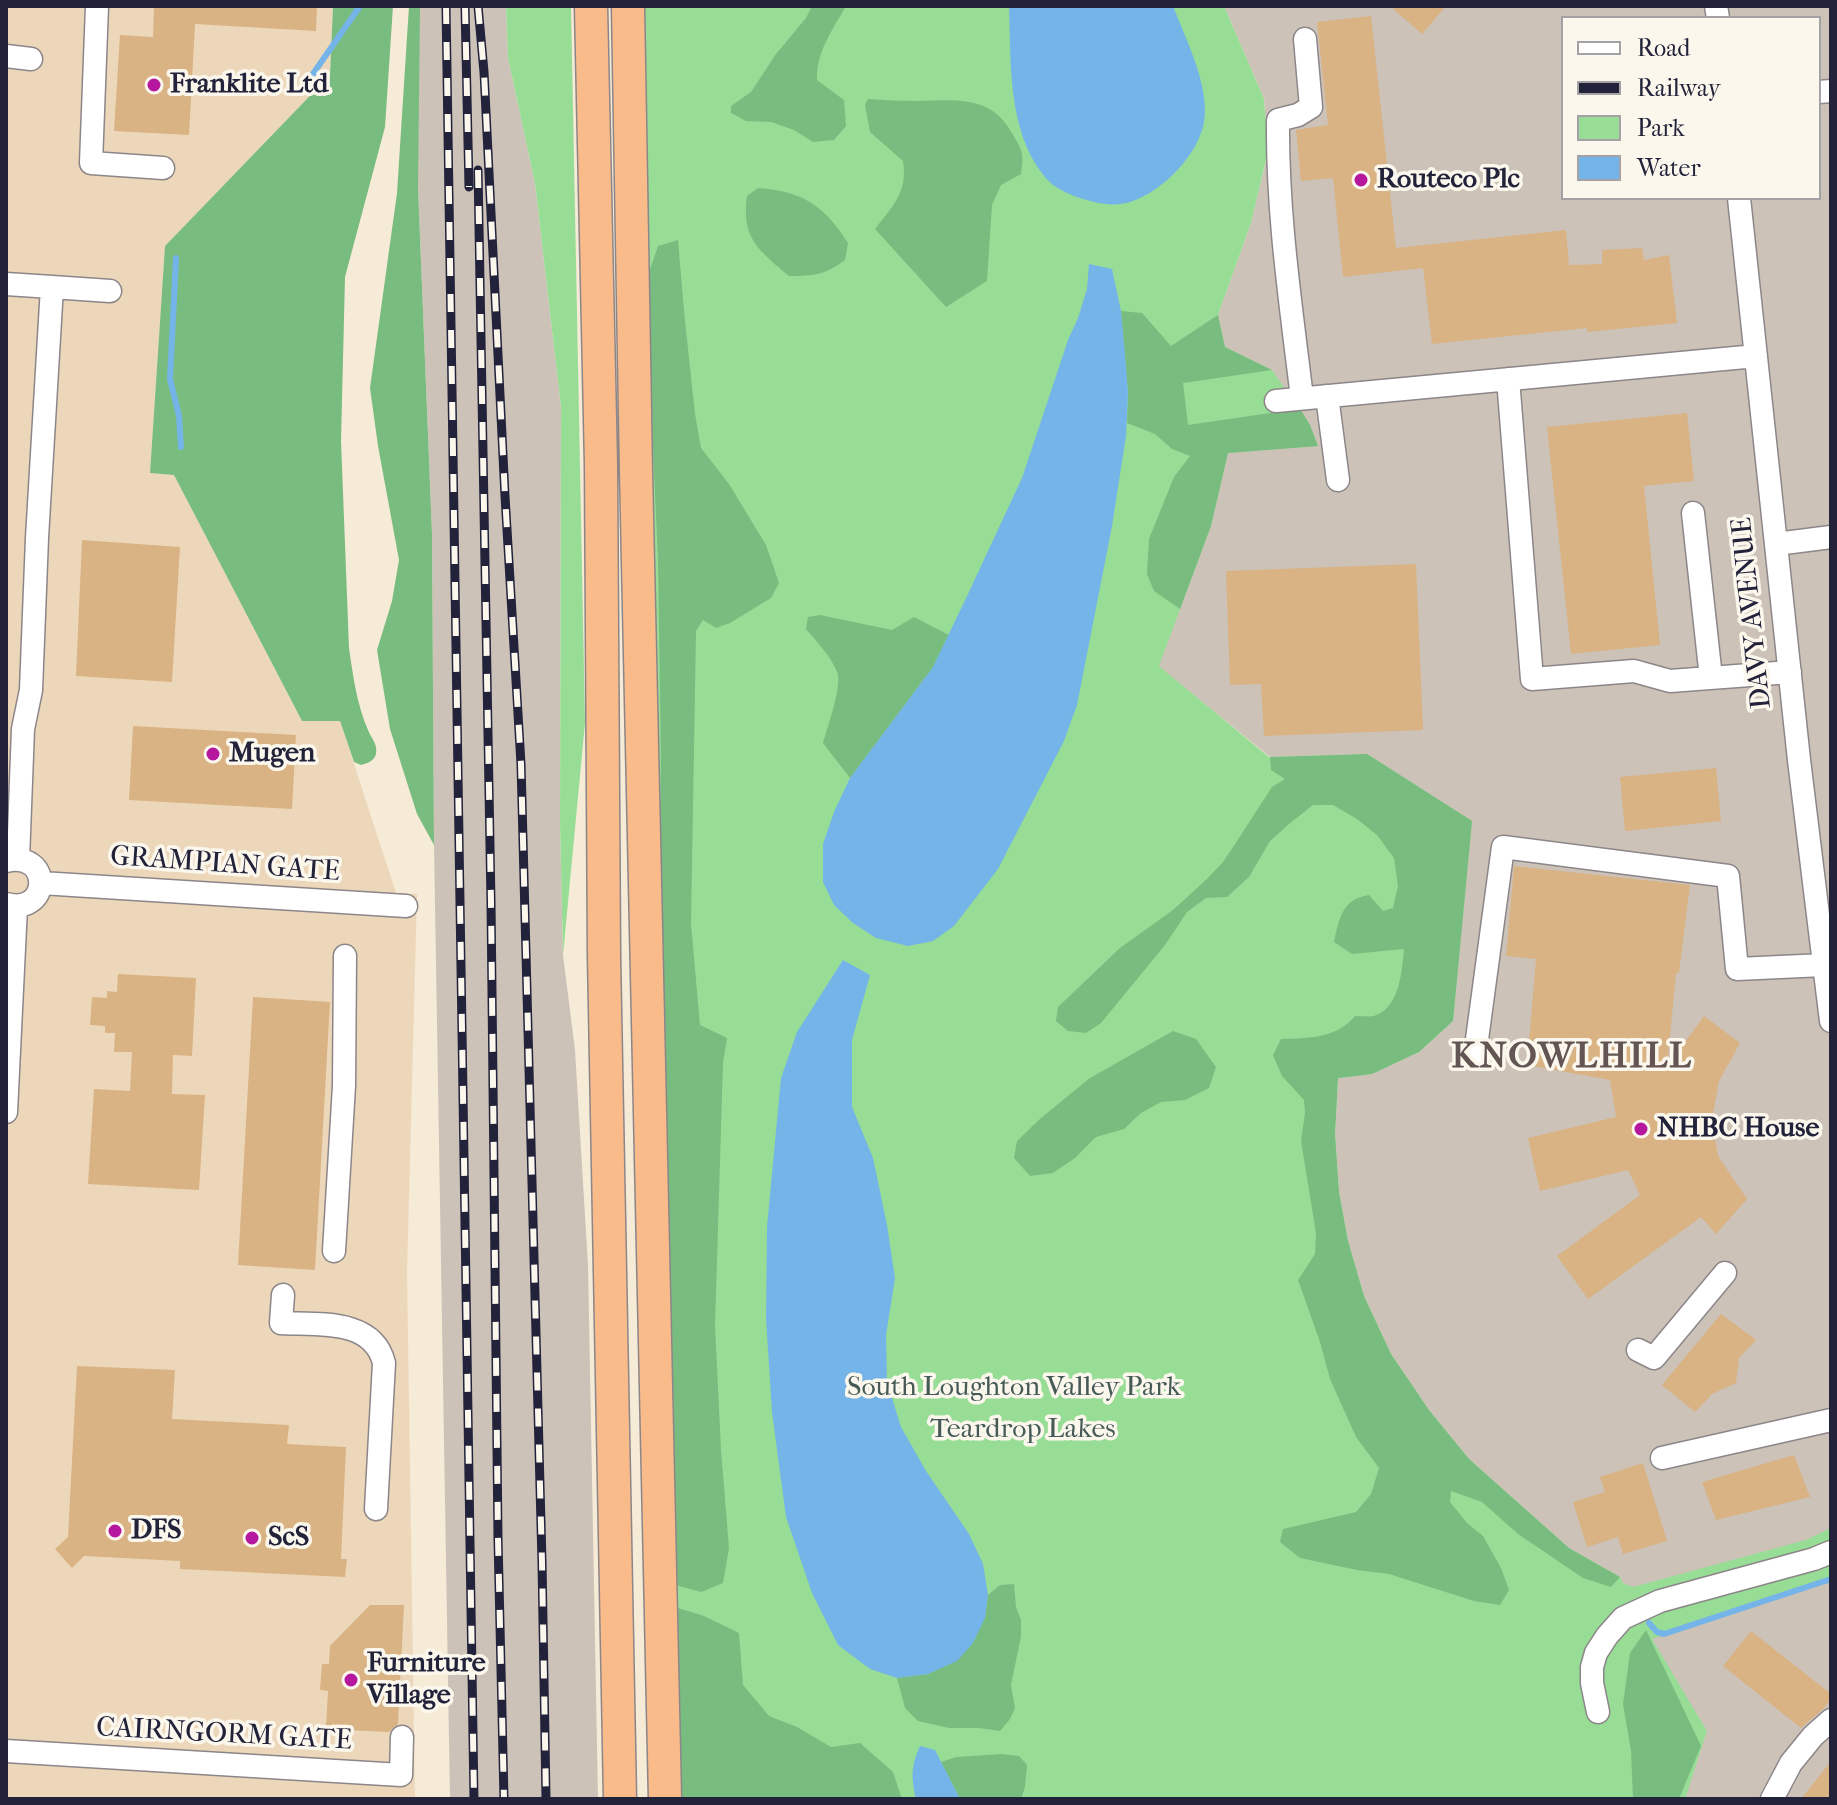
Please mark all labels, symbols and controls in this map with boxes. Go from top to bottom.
legend [1561,16,1821,200]
text: Road [1637,34,1690,62]
place label: Franklite Ltd [170,68,328,102]
text: Railway [1637,74,1720,102]
marker: Franklite Ltd [145,76,163,94]
text: Park [1637,114,1685,142]
text: Water [1637,154,1701,182]
place label: Routeco Plc [1377,163,1520,197]
marker: Routeco Plc [1352,171,1370,189]
street label: DAVY AVENUE [1726,515,1780,711]
place label: Mugen [229,737,315,771]
marker: Mugen [204,745,222,763]
street label: GRAMPIAN GATE [109,840,341,890]
district label: KNOWLHILL [1451,1036,1693,1080]
place label: NHBC House [1657,1112,1819,1146]
marker: NHBC House [1632,1120,1650,1138]
park label: South Loughton Valley Park [847,1371,1181,1405]
park label: Teardrop Lakes [930,1413,1116,1447]
place label: DFS [131,1514,182,1548]
place label: ScS [268,1521,309,1555]
marker: DFS [106,1522,124,1540]
marker: ScS [243,1529,261,1547]
place label: Furniture Village [367,1647,486,1713]
marker: Furniture Village [342,1671,360,1689]
street label: CAIRNGORM GATE [95,1712,353,1758]

